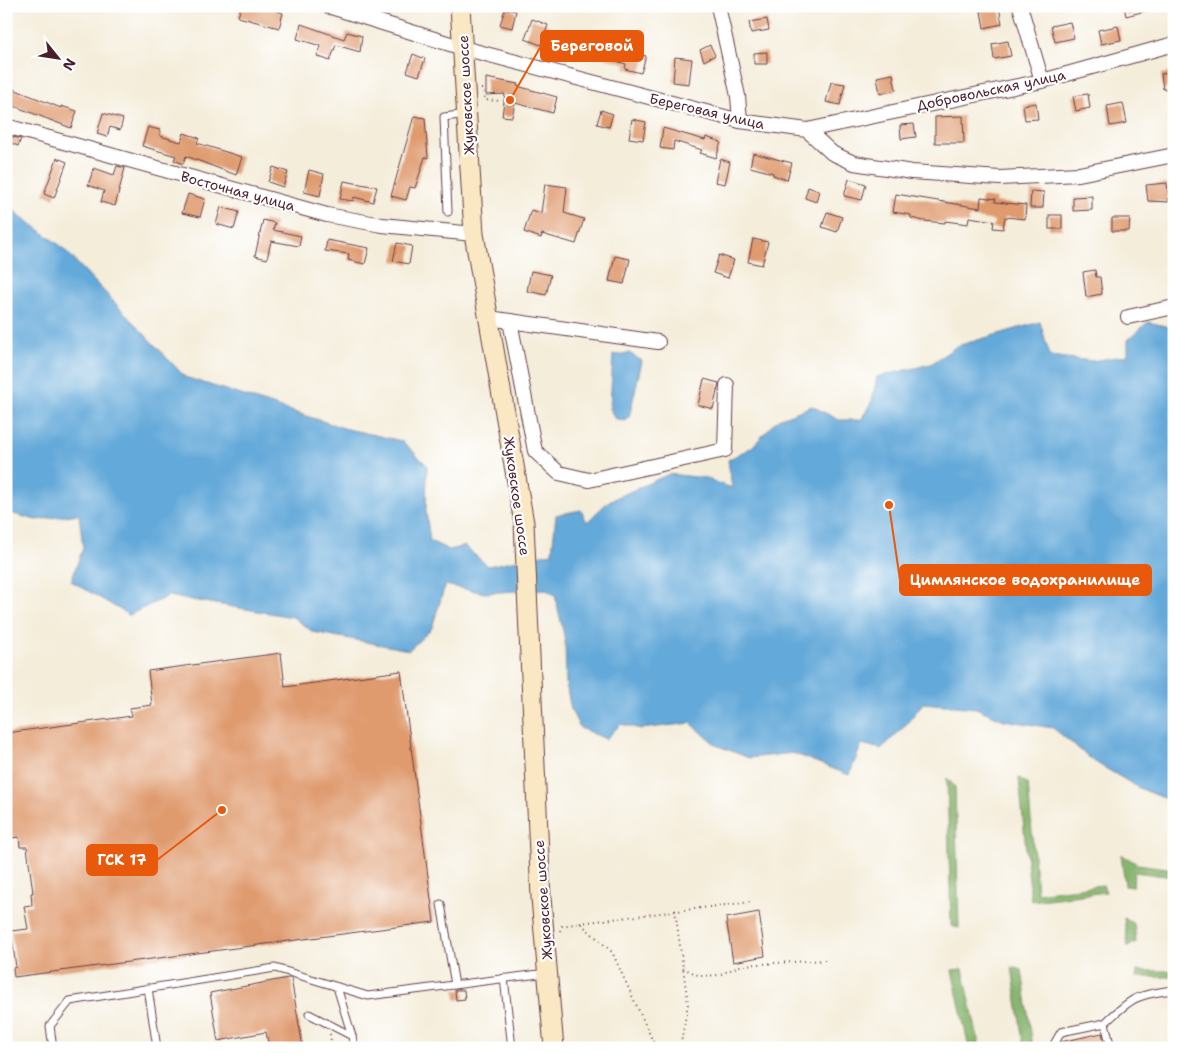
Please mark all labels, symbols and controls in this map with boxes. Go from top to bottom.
callout: Береговой [541,31,643,61]
north arrow [32,32,82,82]
street label: Жуковское шоссе [454,34,478,155]
text: Береговой [551,36,634,56]
text: N [59,55,80,74]
street label: Добровольская улица [915,65,1067,115]
street label: Береговая улица [648,89,767,133]
street label: Восточная улица [179,167,297,215]
street label: Жуковское шоссе [500,435,534,557]
callout: Цимлянское водохранилище [900,565,1151,595]
text: Цимлянское водохранилище [910,570,1140,590]
street label: Жуковское шоссе [530,839,556,961]
callout: ГСК 17 [87,845,157,875]
text: ГСК 17 [97,850,147,870]

